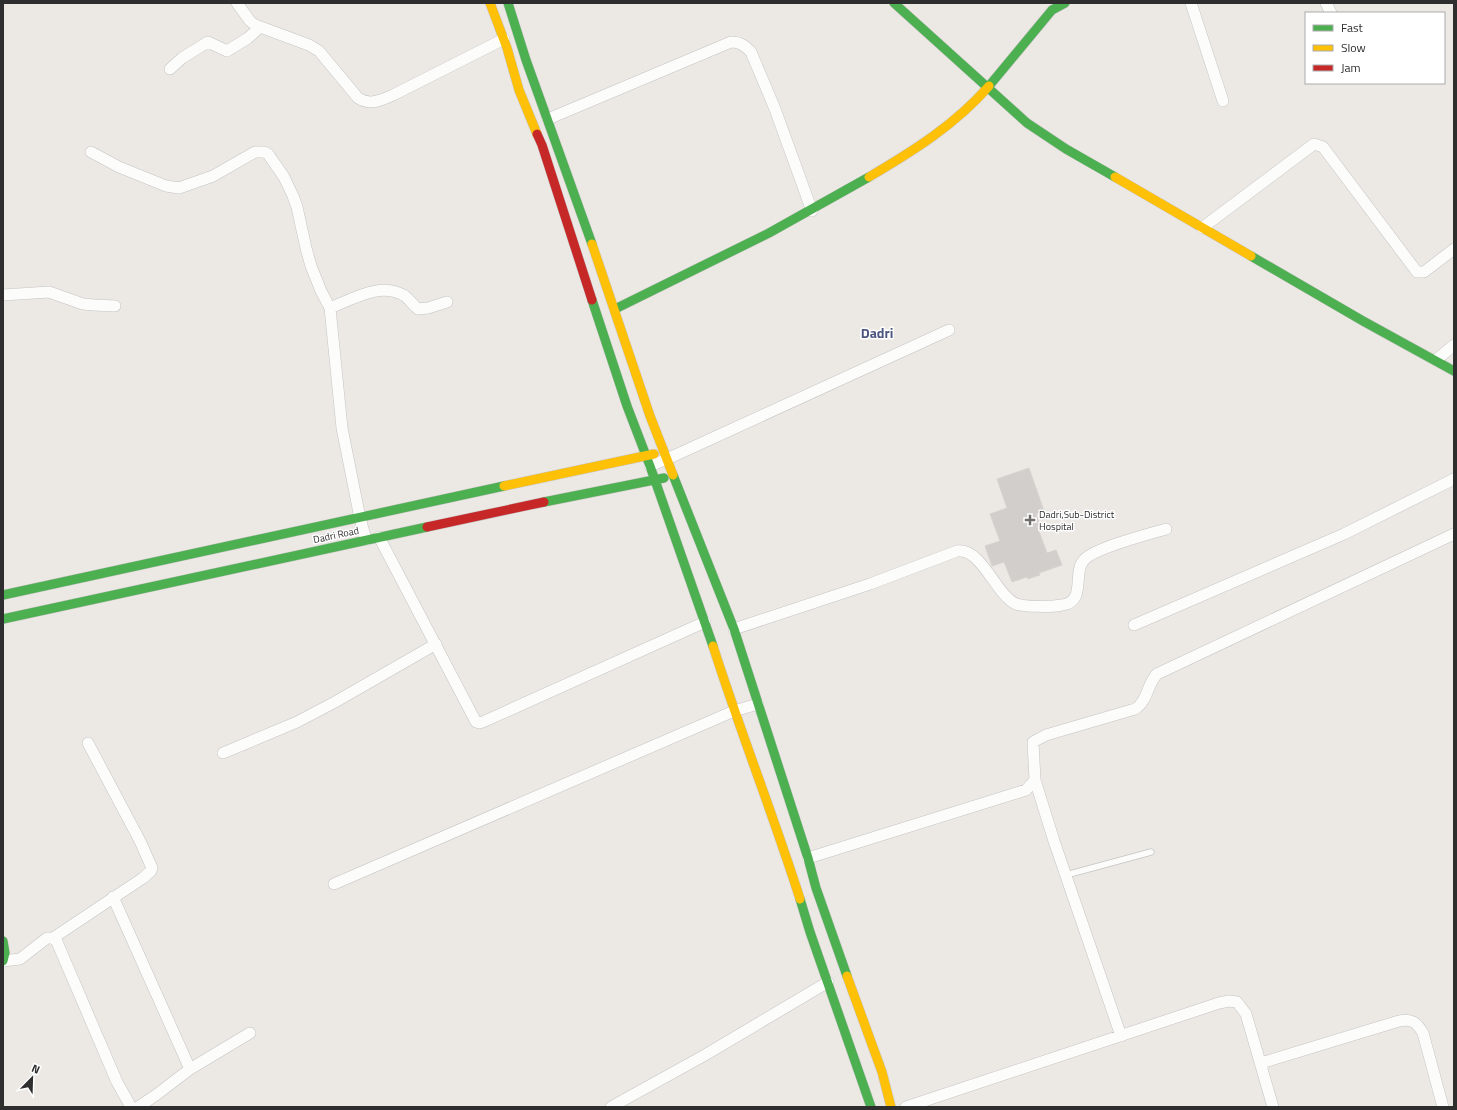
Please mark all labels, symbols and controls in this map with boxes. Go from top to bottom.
legend [1305,12,1445,84]
text: Fast [1341,18,1364,37]
text: Slow [1341,38,1366,57]
text: Jam [1341,58,1361,77]
district label: Dadri [861,322,893,343]
place label: Dadri,Sub-District Hospital [1039,507,1115,534]
marker: Dadri,Sub-District Hospital [1024,514,1036,526]
street label: Dadri Road [312,523,360,547]
north arrow [12,1058,52,1098]
text: N [29,1060,43,1078]

